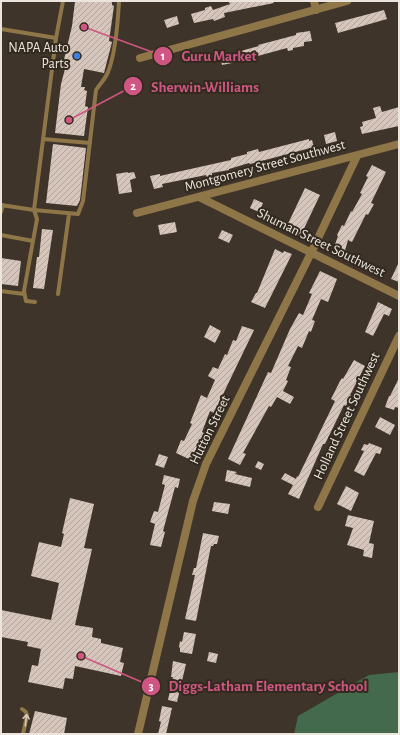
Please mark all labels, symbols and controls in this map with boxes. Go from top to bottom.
place label: NAPA Auto Parts [8,41,69,71]
callout: Guru Market [153,43,264,70]
text: Guru Market [181,49,257,64]
text: 1 [161,50,165,62]
marker: NAPA Auto Parts [72,51,82,61]
callout: Sherwin-Williams [123,73,267,100]
text: 2 [130,80,136,92]
text: Sherwin-Williams [151,80,259,95]
street label: Montgomery Street Southwest [183,138,347,194]
street label: Shuman Street Southwest [255,206,388,280]
street label: Holland Street Southwest [311,350,383,482]
street label: Hutton Street [187,393,233,467]
callout: Diggs-Latham Elementary School [141,672,376,699]
text: Diggs-Latham Elementary School [169,679,367,694]
text: 3 [148,680,154,692]
one-way arrow [22,714,30,727]

